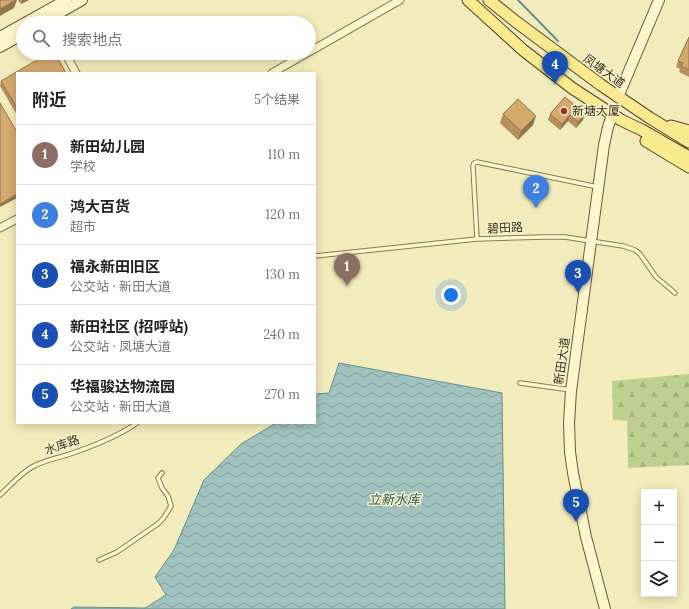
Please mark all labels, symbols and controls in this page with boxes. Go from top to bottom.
search box [16,16,316,60]
icon: search [30,27,52,49]
text: 搜索地点 [62,30,122,49]
street label: 凤塘大道 [580,50,628,91]
pin: 4 [542,51,568,84]
text: 附近 [32,89,66,111]
text: 5个结果 [254,91,300,108]
place label: 新塘大厦 [572,103,620,118]
marker: 新塘大厦 [559,106,569,116]
text: 新田幼儿园 [70,137,145,156]
text: 1 [42,146,48,163]
text: 110 m [267,146,300,163]
text: 学校 [70,158,96,175]
pin: 2 [523,175,549,208]
text: 鸿大百货 [70,197,130,216]
text: 2 [42,206,48,223]
text: 120 m [265,206,300,223]
text: 超市 [70,218,96,235]
street label: 碧田路 [487,219,523,236]
pin: 1 [334,253,360,286]
text: 福永新田旧区 [70,257,160,276]
pin: 3 [565,260,591,293]
text: 3 [41,266,49,283]
text: 130 m [265,266,300,283]
text: 公交站 · 新田大道 [70,278,171,295]
your location [441,285,461,305]
text: 新田社区 (招呼站) [70,317,188,336]
text: 4 [41,326,49,343]
text: 240 m [263,326,300,343]
street label: 新田大道 [551,336,572,386]
text: 公交站 · 凤塘大道 [70,338,171,355]
text: 华福骏达物流园 [70,377,175,396]
text: 5 [41,386,49,403]
text: 270 m [264,386,300,403]
text: 公交站 · 新田大道 [70,398,171,415]
street label: 水库路 [42,432,81,457]
pin: 5 [563,489,589,522]
map controls [641,489,677,597]
button: + [641,489,677,525]
water label: 立新水库 [368,491,422,508]
button: − [641,525,677,561]
button: layers [641,561,677,597]

